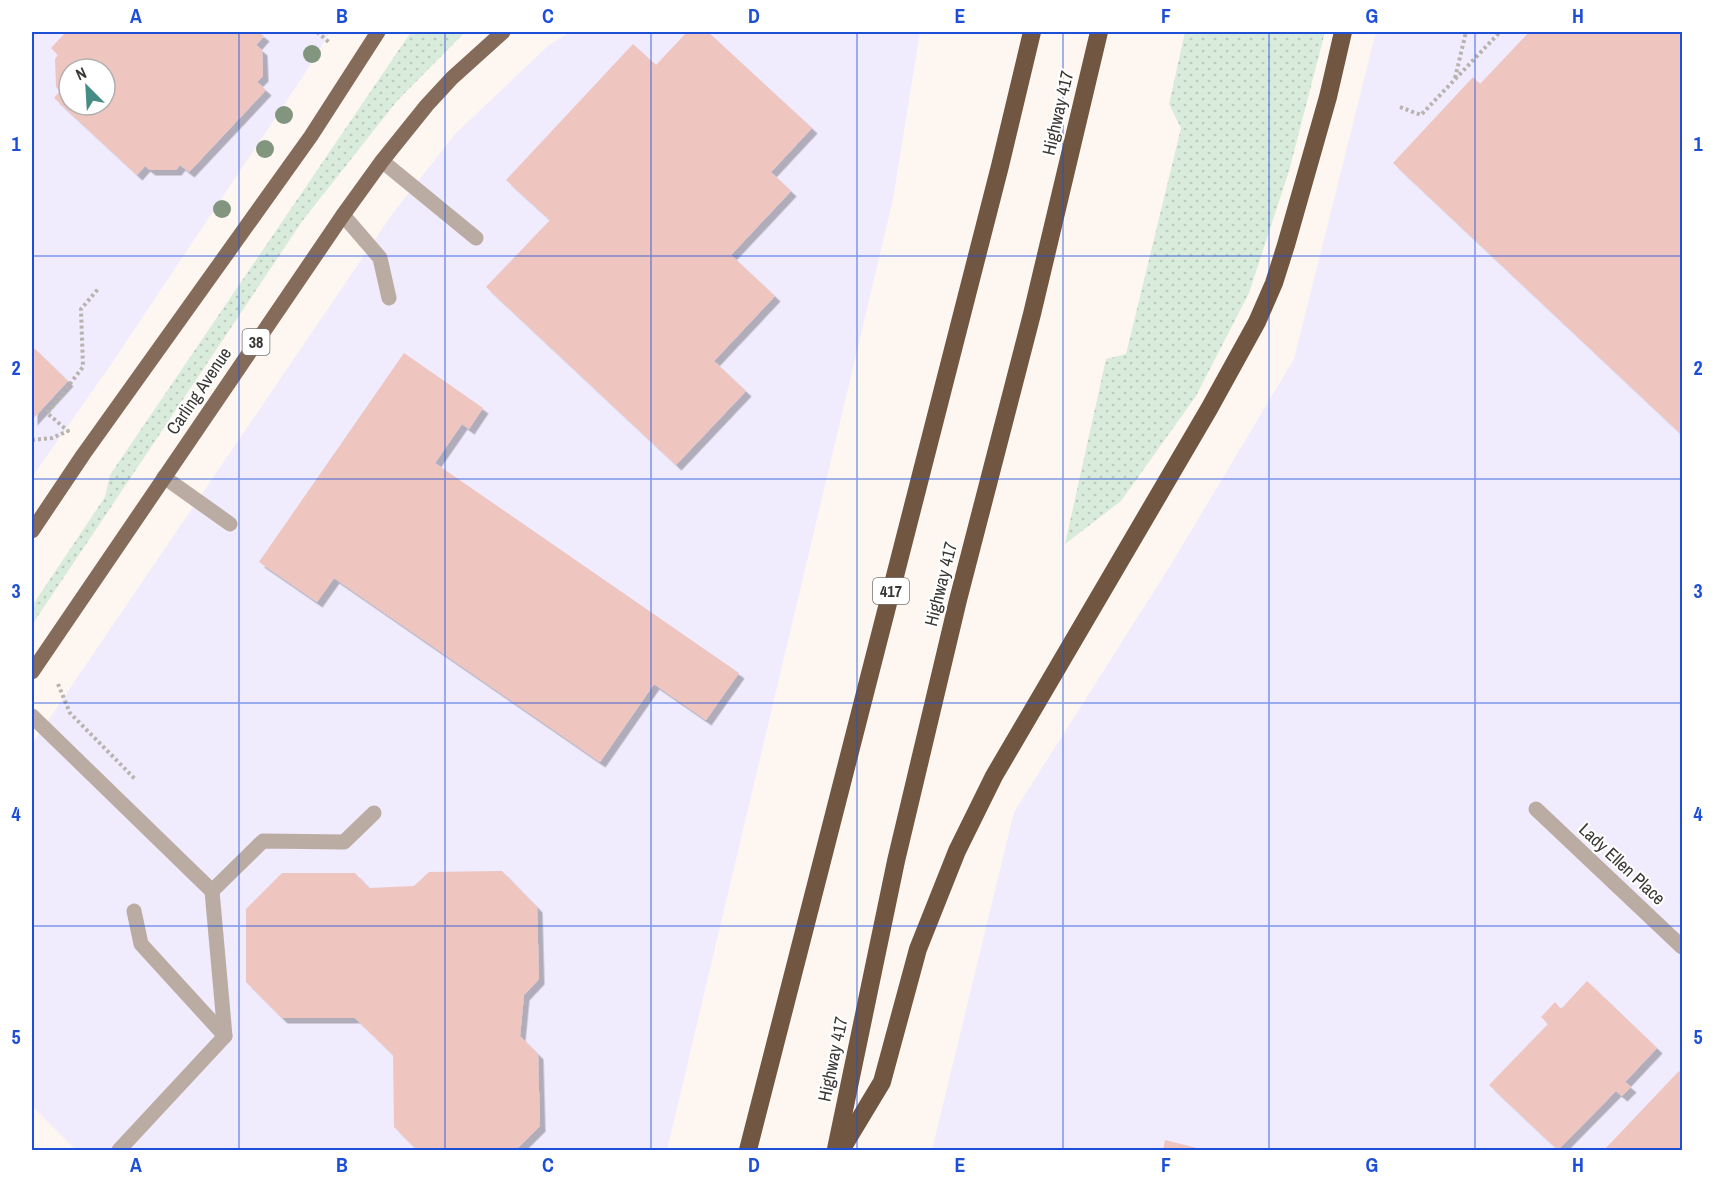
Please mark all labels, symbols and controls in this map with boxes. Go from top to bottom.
text: A [130,2,142,29]
text: B [336,2,348,29]
text: C [542,2,554,29]
text: D [748,2,760,29]
text: E [955,2,966,29]
text: F [1161,2,1171,29]
text: G [1366,2,1378,29]
text: H [1572,2,1584,29]
north arrow [57,57,117,117]
text: N [72,61,90,85]
street label: Highway 417 [1036,68,1079,158]
text: 1 [11,130,21,157]
text: 1 [1693,130,1703,157]
road number: 38 [242,329,270,355]
street label: Carling Avenue [160,342,237,439]
text: 2 [11,354,21,381]
text: 2 [1693,354,1703,381]
street label: Highway 417 [918,539,963,629]
text: 3 [11,577,21,604]
text: 3 [1693,577,1703,604]
road number: 417 [873,578,909,604]
text: 4 [11,800,21,827]
text: 4 [1693,800,1703,827]
street label: Lady Ellen Place [1574,817,1671,910]
street label: Highway 417 [811,1014,854,1104]
text: 5 [11,1023,21,1050]
text: 5 [1693,1023,1703,1050]
text: A [130,1151,142,1178]
text: B [336,1151,348,1178]
text: C [542,1151,554,1178]
text: D [748,1151,760,1178]
text: E [955,1151,966,1178]
text: F [1161,1151,1171,1178]
text: G [1366,1151,1378,1178]
text: H [1572,1151,1584,1178]

